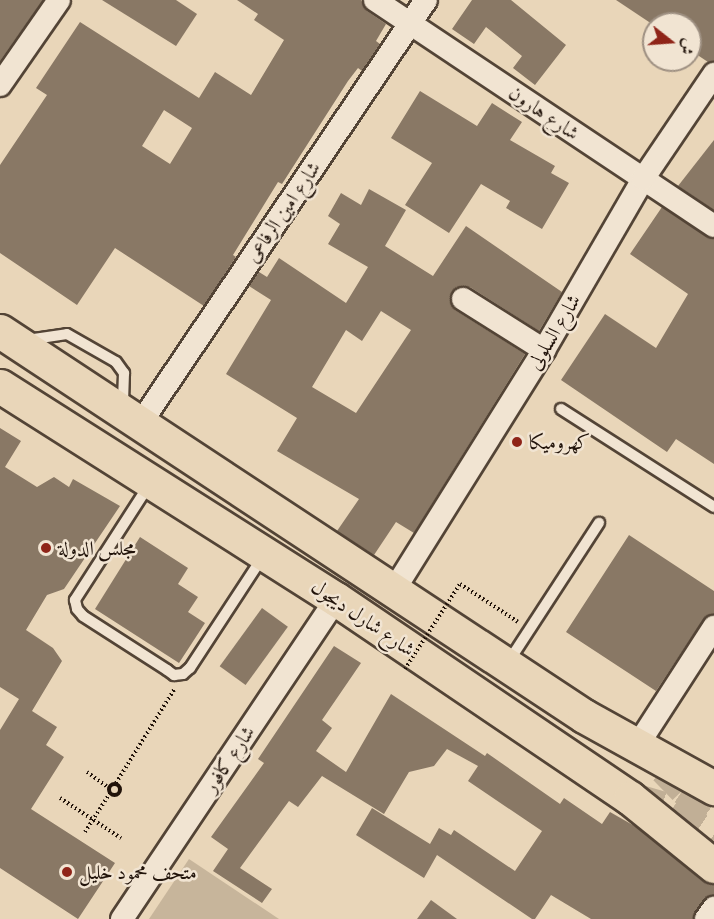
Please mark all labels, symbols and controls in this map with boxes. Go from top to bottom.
north arrow [642,12,702,72]
text: ش [675,36,699,57]
street label: شارع هارون [504,81,584,145]
street label: شارع امين الرفاعى [240,157,326,267]
street label: شارع السلولى [522,290,586,374]
place label: كهروميكا [529,430,590,454]
marker: كهروميكا [510,435,524,449]
place label: مجلس الدولة [58,536,136,560]
marker: مجلس الدولة [39,541,53,555]
street label: شارع شارل ديجول [307,575,419,661]
street label: شارع كافور [198,721,260,797]
place label: متحف محمود خليل [79,860,197,884]
marker: متحف محمود خليل [60,865,74,879]

